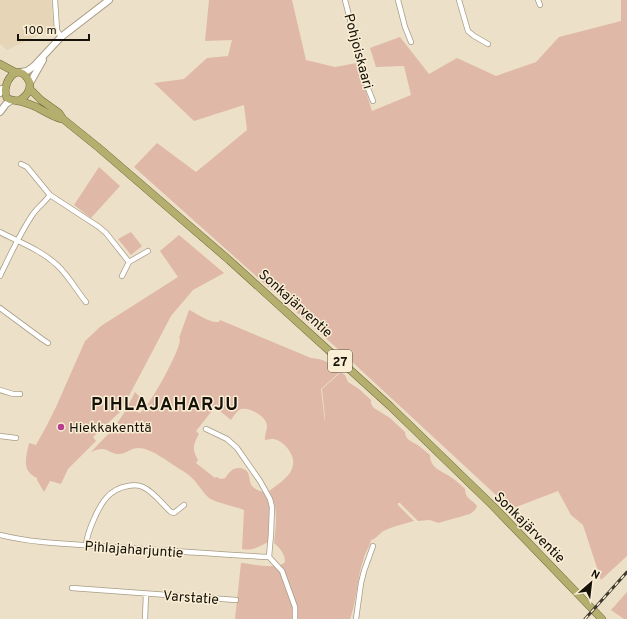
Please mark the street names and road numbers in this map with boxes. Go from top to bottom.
street label: Pohjoiskaari [339,12,376,91]
street label: Sonkajärventie [255,266,335,342]
road number: 27 [328,350,352,372]
street label: Sonkajärventie [490,489,568,567]
street label: Pihlajaharjuntie [84,539,184,562]
street label: Varstatie [162,588,219,609]

